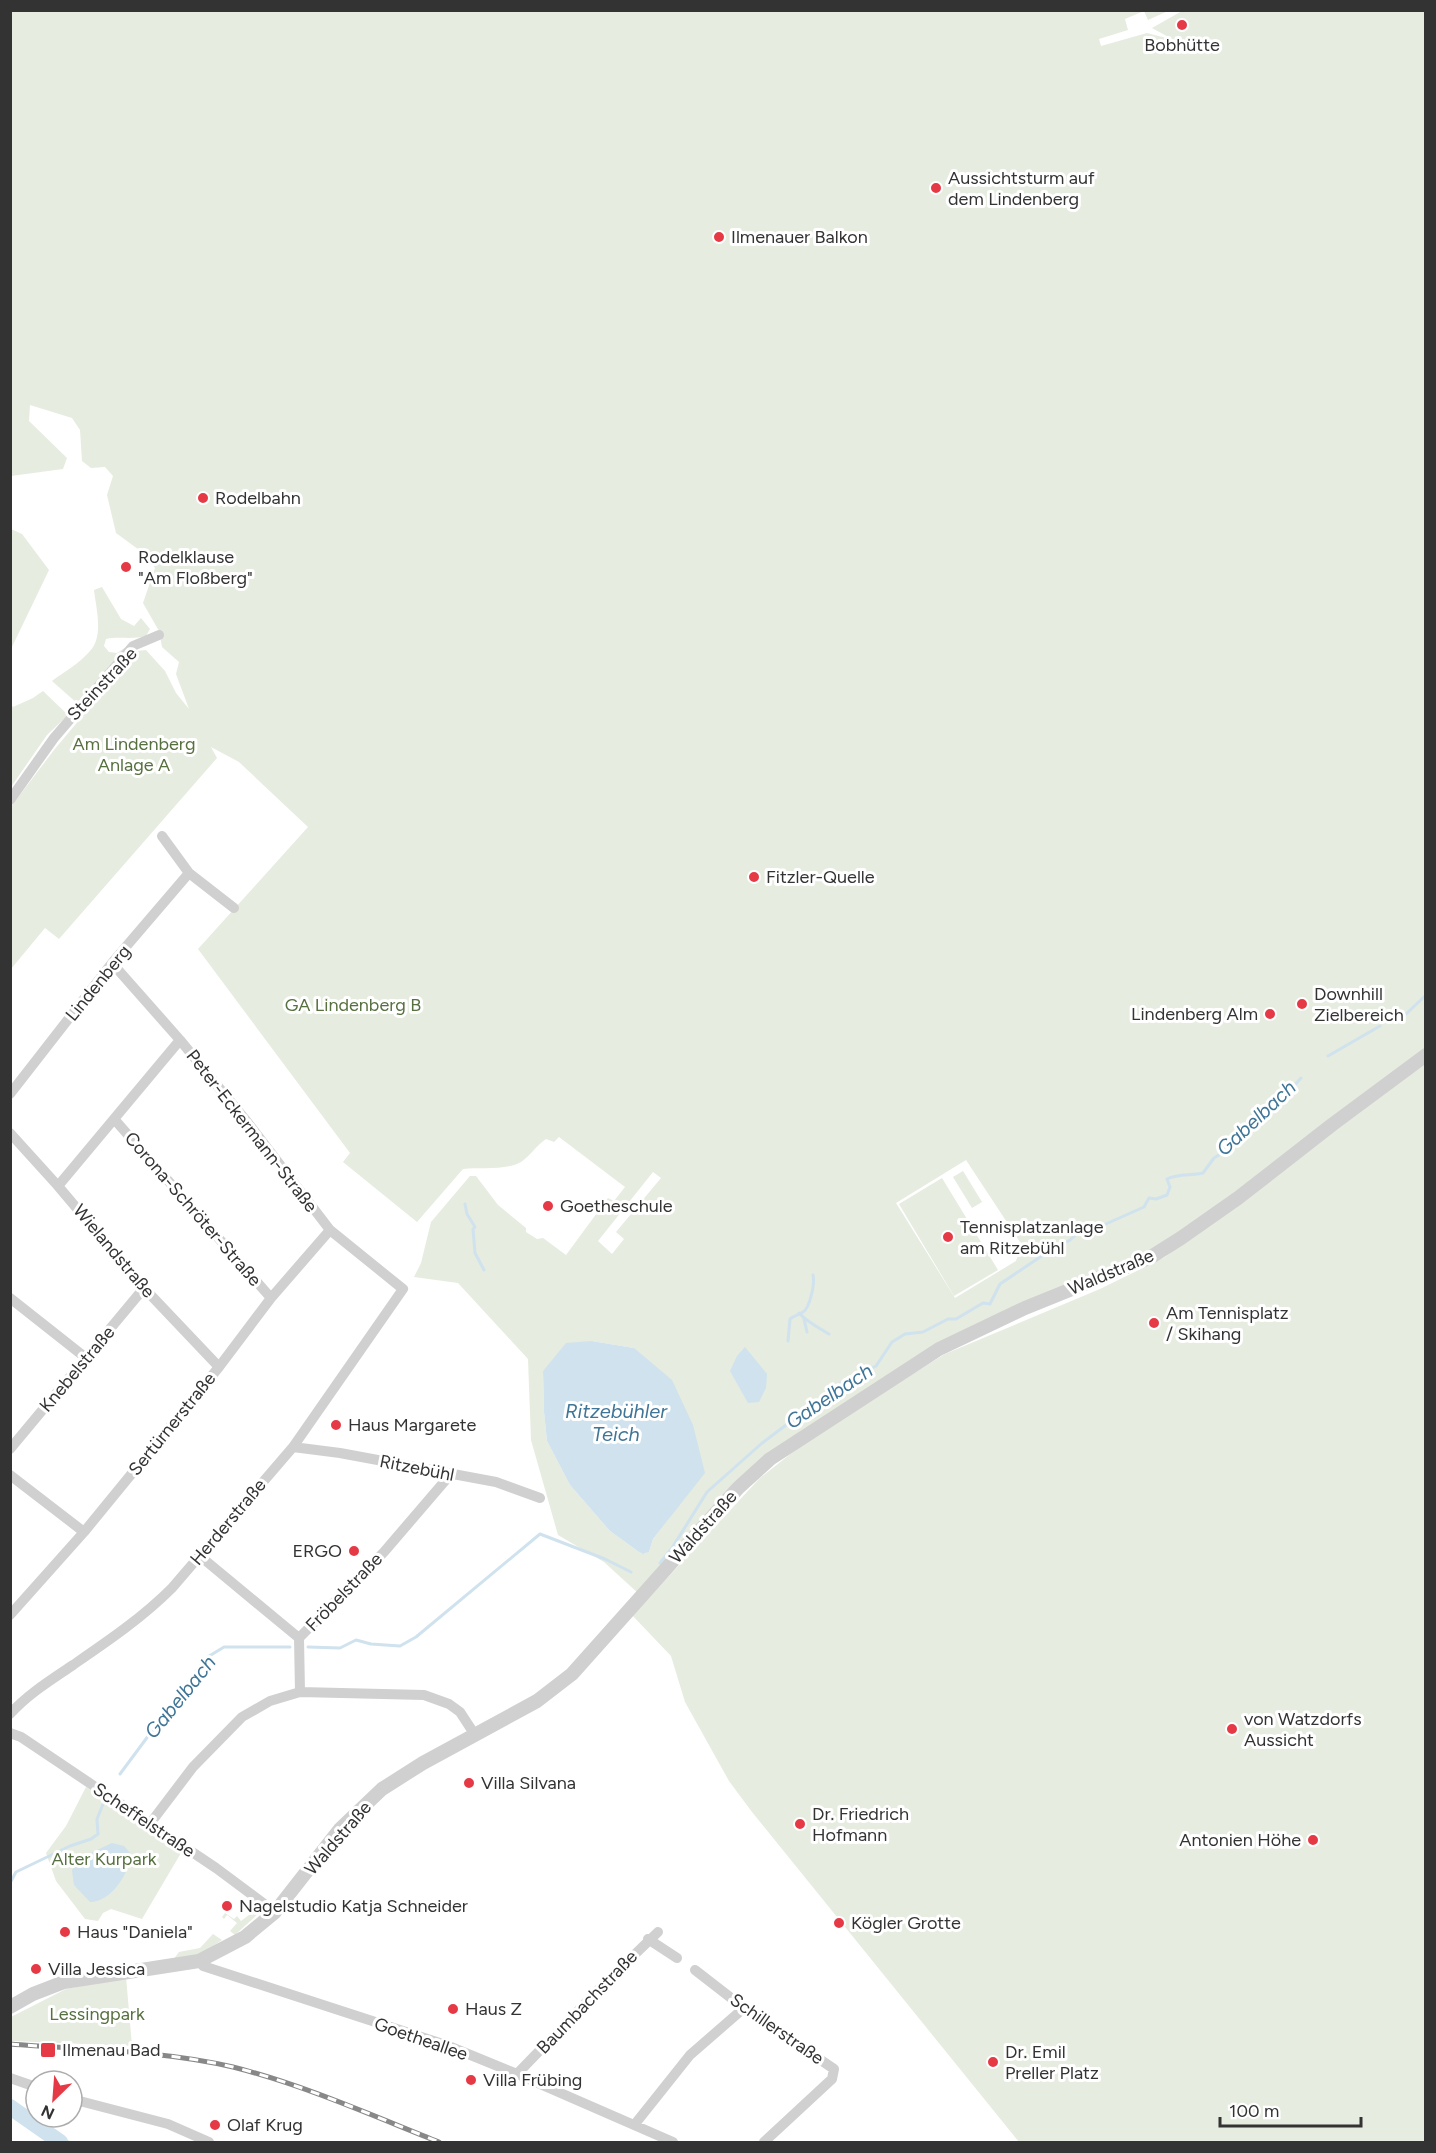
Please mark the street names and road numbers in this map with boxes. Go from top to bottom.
street label: Steinstraße [62,643,142,725]
street label: Lindenberg [61,941,135,1025]
street label: Peter-Eckermann-Straße [182,1045,322,1217]
street label: Corona-Schröter-Straße [120,1127,266,1291]
street label: Wielandstraße [68,1200,160,1302]
street label: Waldstraße [1065,1244,1157,1300]
street label: Knebelstraße [35,1321,119,1417]
street label: Sertürnerstraße [124,1368,220,1480]
street label: Ritzebühl [378,1450,456,1486]
street label: Herderstraße [185,1474,271,1570]
street label: Waldstraße [664,1486,742,1568]
street label: Fröbelstraße [301,1548,387,1636]
street label: Scheffelstraße [89,1778,199,1862]
street label: Waldstraße [300,1796,376,1879]
street label: Baumbachstraße [532,1946,642,2058]
street label: Schillerstraße [726,1989,828,2069]
street label: Goetheallee [371,2013,471,2065]

